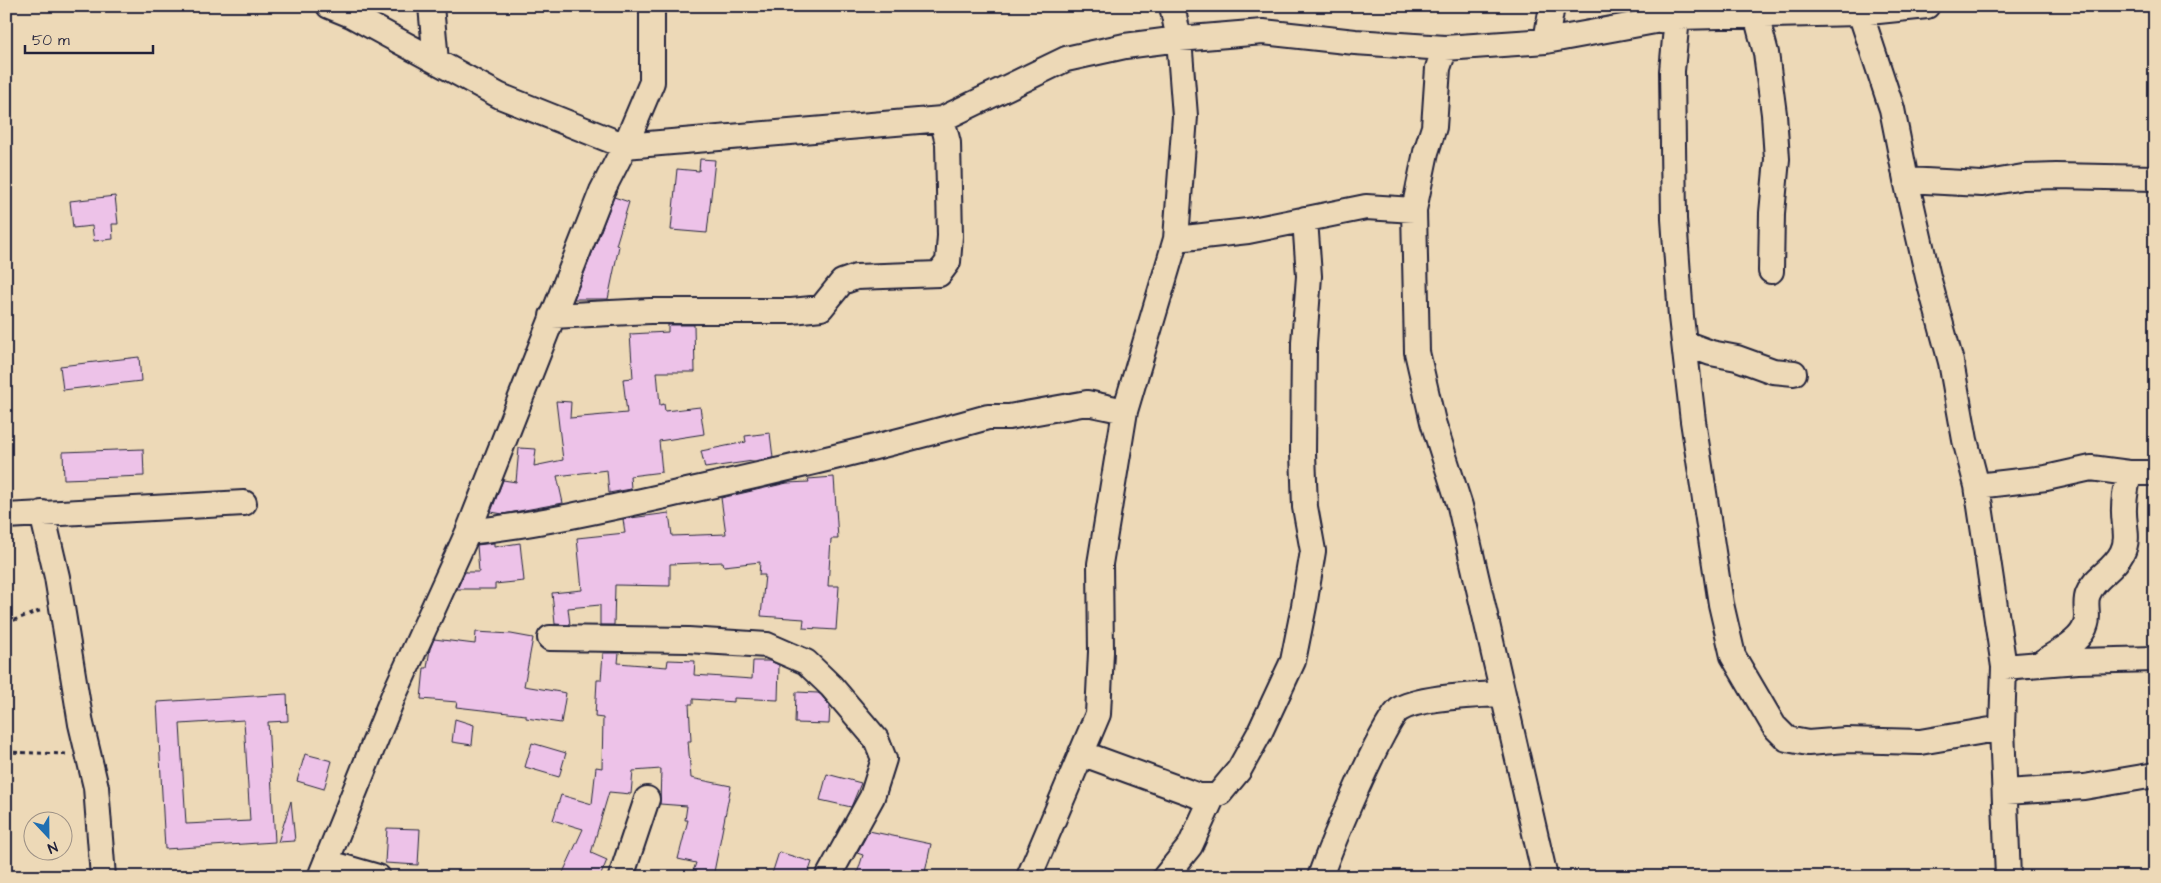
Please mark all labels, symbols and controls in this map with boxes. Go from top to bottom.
scale bar [25,22,152,54]
text: 50 m [32,30,70,51]
north arrow [22,810,72,860]
text: N [44,836,60,858]

